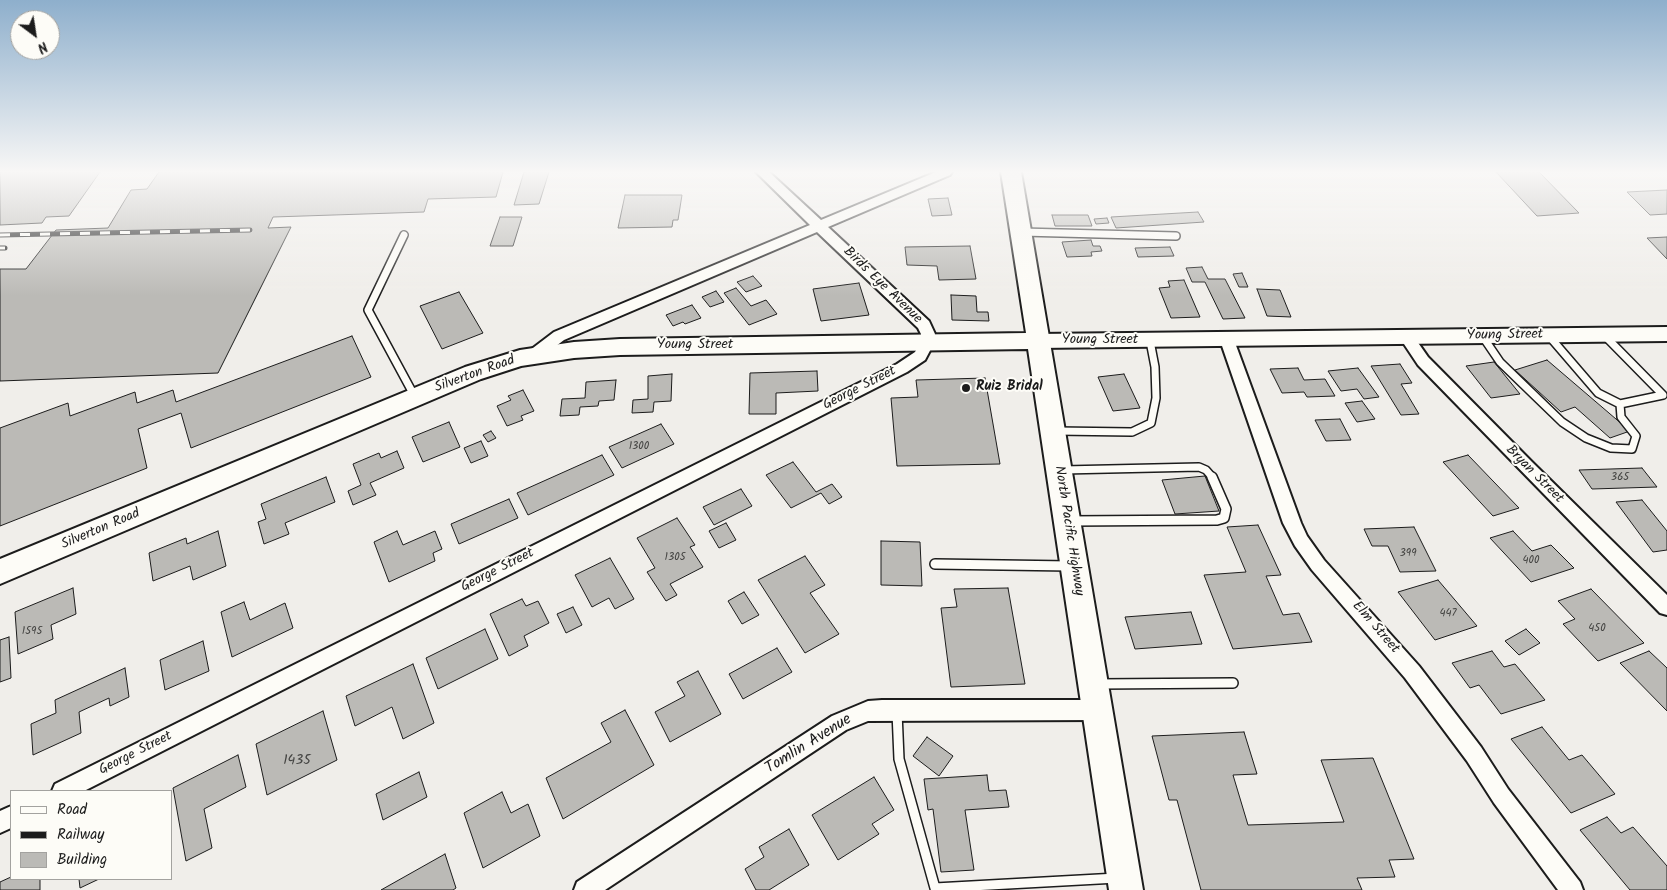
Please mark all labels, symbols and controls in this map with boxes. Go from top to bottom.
north arrow [10,10,60,60]
text: N [33,35,52,59]
street label: Birds Eye Avenue [839,244,925,328]
street label: Young Street [1467,327,1543,345]
street label: Young Street [1062,333,1138,349]
street label: Young Street [657,338,733,354]
street label: Silverton Road [433,353,517,397]
street label: George Street [821,363,899,415]
place label: Ruiz Bridal [976,380,1043,396]
marker: Ruiz Bridal [960,382,972,394]
house number: 1300 [629,440,649,454]
street label: Bryan Street [1501,442,1567,508]
street label: North Pacific Highway [1049,465,1087,597]
house number: 365 [1611,471,1629,485]
street label: Silverton Road [59,506,143,554]
street label: George Street [459,545,537,597]
house number: 399 [1399,547,1417,561]
house number: 1305 [664,551,686,565]
house number: 400 [1522,554,1540,568]
street label: Elm Street [1348,598,1402,658]
house number: 447 [1439,607,1457,621]
house number: 450 [1588,622,1606,636]
house number: 1595 [22,625,42,639]
street label: Tomlin Avenue [762,711,856,779]
street label: George Street [97,728,175,780]
house number: 1435 [283,754,311,770]
legend [10,790,172,880]
text: Road [57,798,87,822]
text: Railway [57,823,104,847]
text: Building [57,848,107,872]

